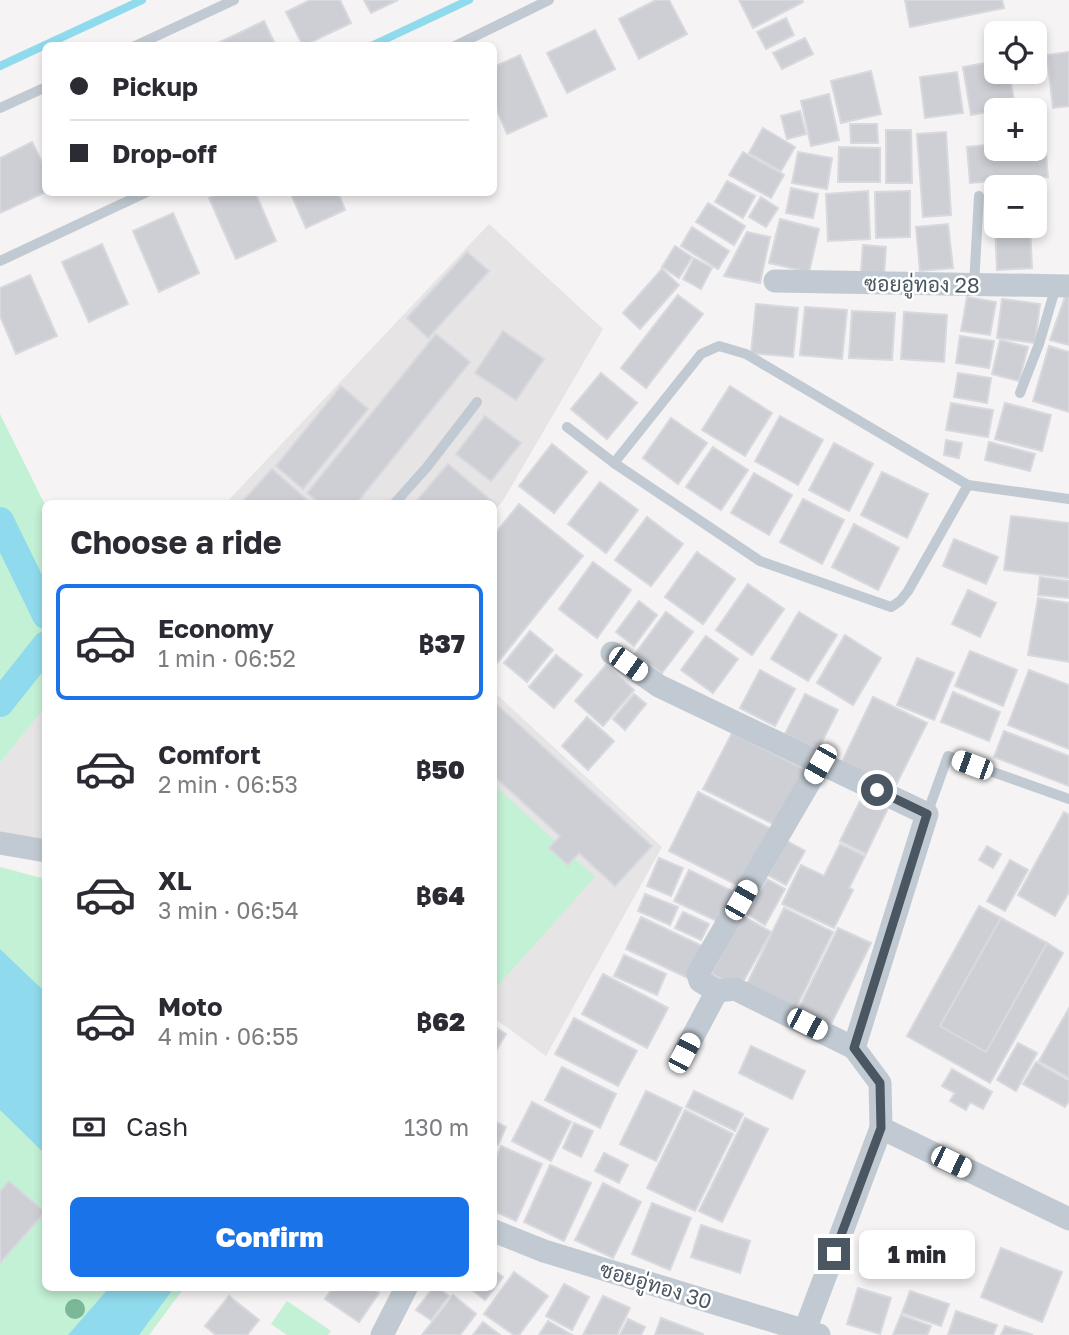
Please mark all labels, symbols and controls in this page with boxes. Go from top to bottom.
map controls [984,21,1047,238]
button: locate [984,21,1047,84]
text: Pickup [112,71,198,102]
button: + [984,98,1047,161]
text: Drop-off [112,138,217,169]
button: − [984,175,1047,238]
street label: ซอยอู่ทอง 28 [864,270,980,301]
text: Choose a ride [70,523,282,561]
icon: car [74,611,137,674]
text: Economy [158,613,274,644]
text: ฿37 [419,628,465,659]
car [605,643,652,685]
text: 1 min · 06:52 [158,644,296,672]
icon: car [74,737,137,800]
text: Comfort [158,739,261,770]
car [801,741,840,787]
car [949,748,996,782]
text: ฿50 [416,754,465,785]
text: 2 min · 06:53 [158,770,298,798]
route start [861,774,893,806]
icon: car [74,863,137,926]
text: XL [158,865,192,896]
car [722,877,761,923]
text: ฿64 [416,880,465,911]
text: 3 min · 06:54 [158,896,299,924]
icon: car [74,989,137,1052]
text: Moto [158,991,223,1022]
car [784,1005,831,1043]
text: ฿62 [416,1006,465,1037]
text: 4 min · 06:55 [158,1022,299,1050]
car [665,1030,704,1076]
icon: cash [70,1108,108,1146]
text: Cash [126,1111,188,1142]
text: 130 m [404,1113,469,1141]
car [928,1143,975,1181]
button: Confirm [70,1197,469,1277]
callout: 1 min [858,1230,974,1278]
route end [818,1238,850,1270]
text: 1 min [888,1240,946,1268]
street label: ซอยอู่ทอง 30 [596,1256,715,1317]

